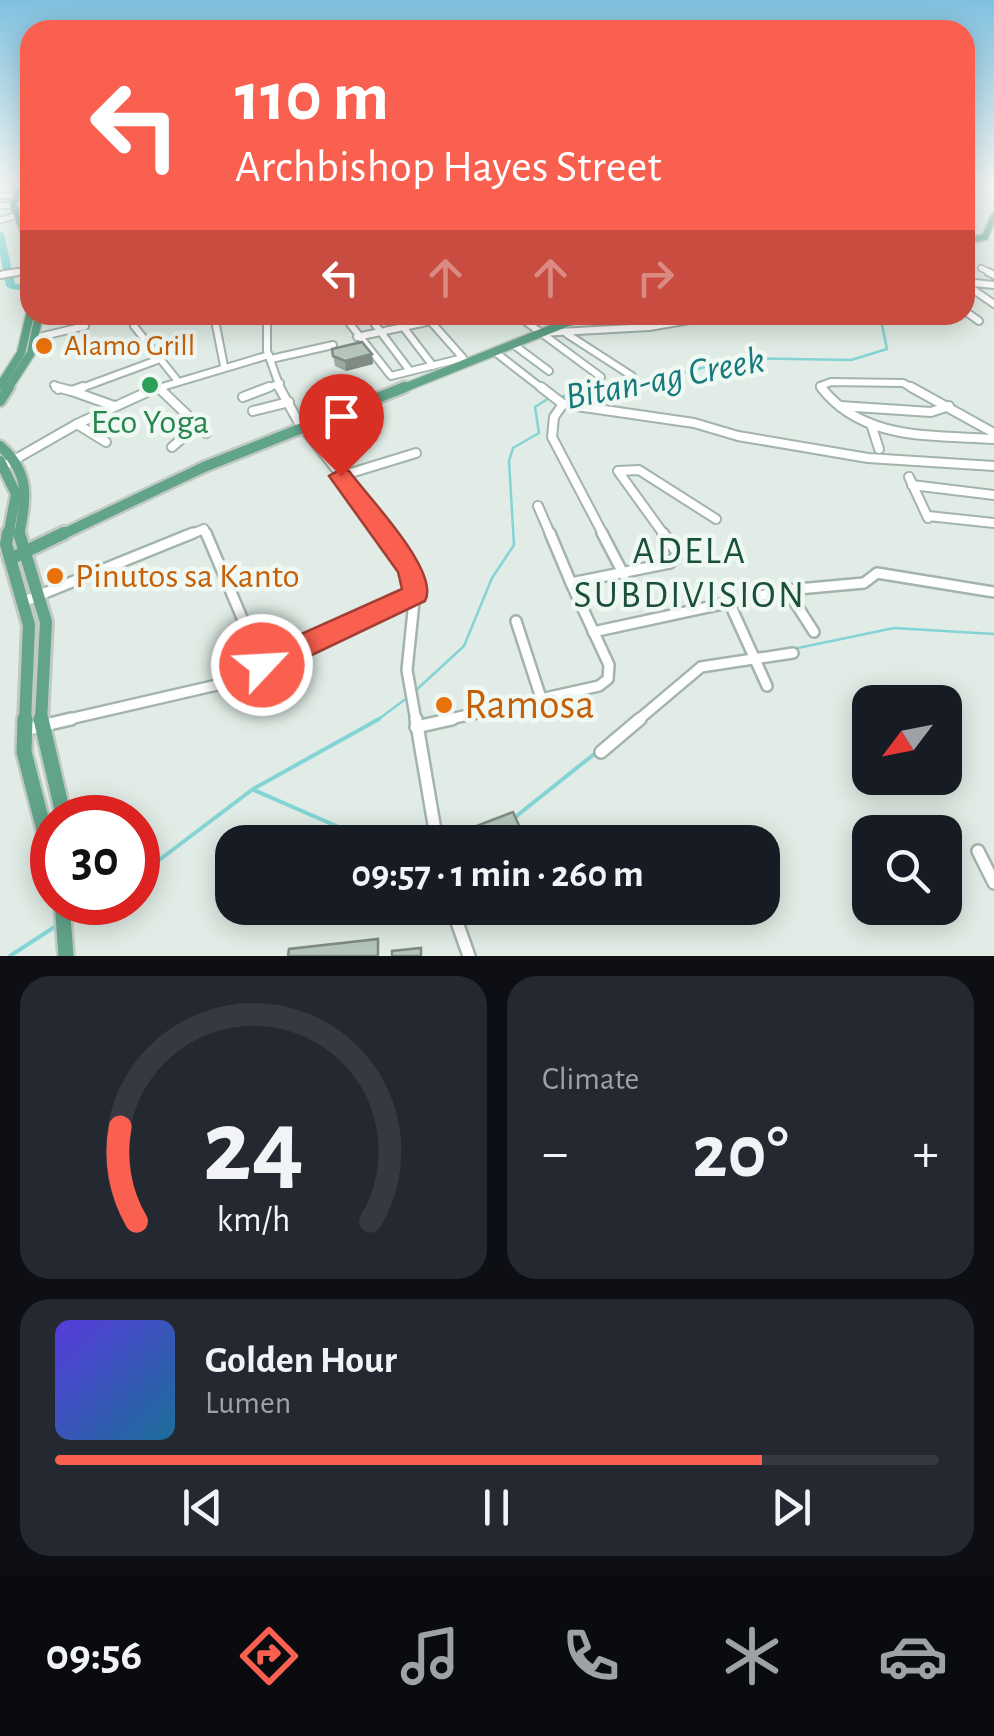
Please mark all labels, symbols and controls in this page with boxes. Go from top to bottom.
icon: left [70,60,200,190]
text: 110 m [235,63,389,133]
text: Archbishop Hayes Street [235,145,662,190]
icon: left [313,250,368,305]
icon: ahead [418,250,473,305]
icon: ahead [523,250,578,305]
icon: right [628,250,683,305]
place label: Alamo Grill [64,331,195,361]
marker: Alamo Grill [33,335,55,357]
water label: Bitan-ag Creek [562,341,768,417]
marker: Eco Yoga [139,374,161,396]
pin [299,374,384,477]
icon: arrive [314,389,369,444]
place label: Eco Yoga [91,405,209,440]
district label: ADELA SUBDIVISION [574,533,806,615]
place label: Pinutos sa Kanto [75,559,300,594]
marker: Pinutos sa Kanto [44,565,66,587]
position arrow [210,613,314,717]
place label: Ramosa [464,684,595,726]
north arrow [852,685,962,795]
map controls [852,685,962,925]
marker: Ramosa [433,694,455,716]
speed limit sign: 30 [30,795,160,925]
button: search [852,815,962,925]
text: 09:57 · 1 min · 260 m [351,856,644,894]
text: Climate [542,1063,639,1095]
text: 24 [203,1096,304,1200]
text: 20° [692,1116,789,1191]
text: − [542,1126,568,1181]
text: + [913,1126,939,1181]
text: km/h [217,1202,290,1238]
text: Golden Hour [205,1342,397,1380]
text: Lumen [205,1387,291,1419]
icon: previous [175,1480,230,1535]
icon: pause [469,1480,524,1535]
icon: next [764,1480,819,1535]
icon: directions [234,1621,304,1691]
icon: music [395,1621,465,1691]
icon: phone [556,1621,626,1691]
icon: climate [717,1621,787,1691]
icon: car [878,1621,948,1691]
text: 09:56 [46,1633,142,1678]

